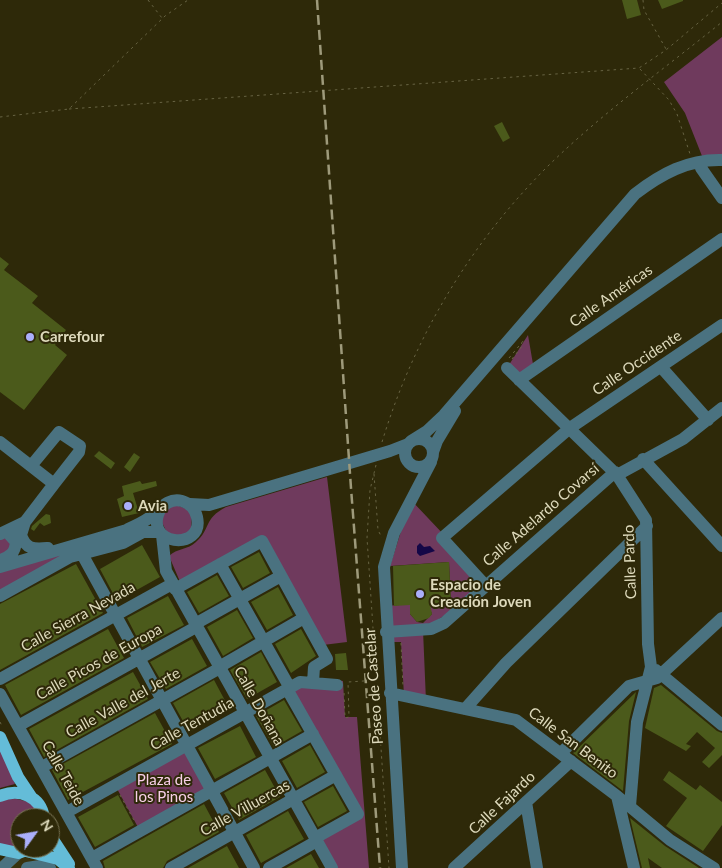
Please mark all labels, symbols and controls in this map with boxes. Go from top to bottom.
street label: Calle Américas [566,261,656,331]
street label: Calle Occidente [589,326,685,400]
place label: Carrefour [40,328,104,346]
marker: Carrefour [24,331,36,343]
street label: Calle Adelardo Covarsí [479,460,603,570]
place label: Avia [138,497,167,515]
marker: Avia [122,500,134,512]
street label: Calle Pardo [620,524,640,600]
place label: Espacio de Creación Joven [430,576,531,611]
street label: Calle Sierra Nevada [18,578,138,656]
marker: Espacio de Creación Joven [414,588,426,600]
street label: Calle Picos de Europa [33,620,165,704]
street label: Paseo de Castelar [361,627,387,745]
street label: Calle Doñana [230,663,288,749]
street label: Calle Valle del Jerte [63,664,183,742]
street label: Calle Tentudia [147,694,237,754]
street label: Calle San Benito [525,704,621,782]
street label: Calle Teide [38,738,88,808]
street label: Calle Fajardo [465,768,539,838]
park label: Plaza de los Pinos [135,771,193,806]
street label: Calle Villuercas [197,776,293,840]
north arrow [10,808,60,858]
text: N [37,816,57,834]

